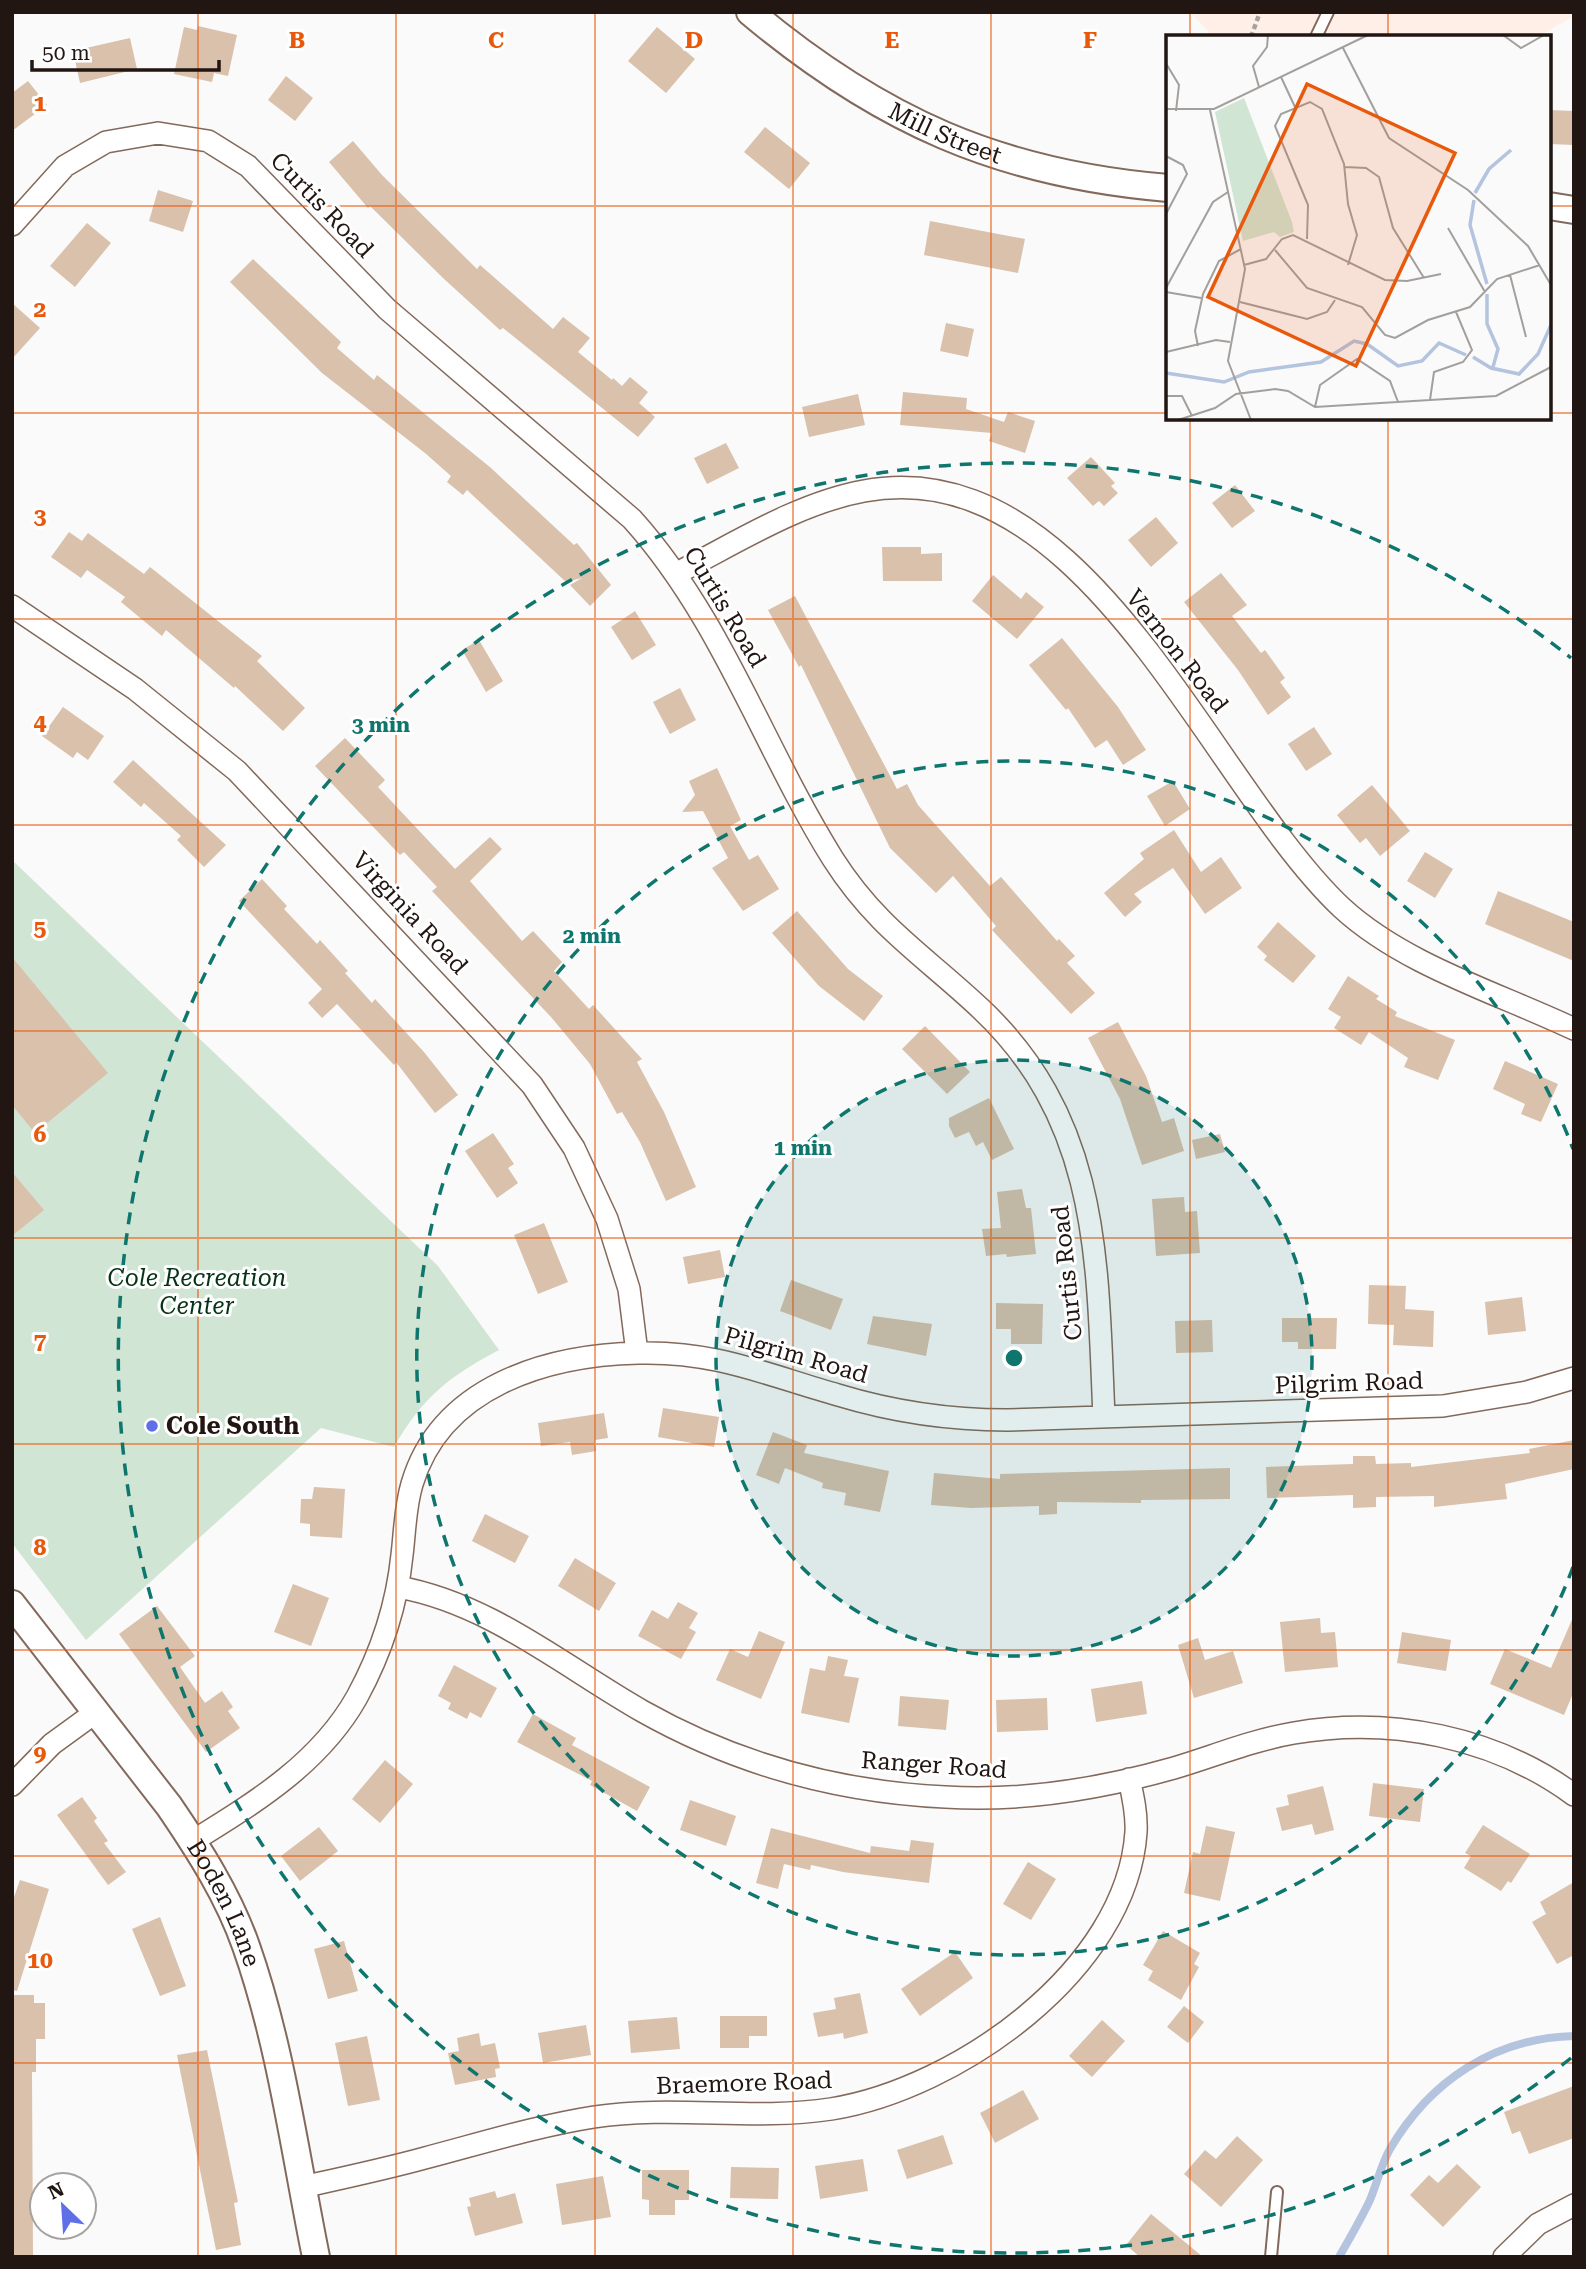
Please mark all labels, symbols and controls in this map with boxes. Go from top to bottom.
text: B [289,27,305,54]
text: C [488,27,504,54]
text: D [685,27,703,54]
text: E [885,27,899,54]
text: F [1083,27,1097,54]
scale bar [32,28,219,72]
inset map [1166,35,1551,420]
text: 50 m [42,41,90,65]
text: 1 [34,90,47,117]
street label: Mill Street [884,97,1005,170]
street label: Curtis Road [265,146,379,264]
text: 2 [34,296,46,323]
text: 3 [34,503,47,530]
street label: Curtis Road [678,542,772,672]
street label: Vernon Road [1120,584,1234,718]
text: 4 [34,709,47,736]
text: 3 min [352,713,410,737]
street label: Virginia Road [346,846,474,980]
text: 5 [34,915,47,942]
text: 2 min [563,924,621,948]
text: 6 [34,1121,47,1148]
text: 1 min [774,1136,832,1160]
street label: Curtis Road [1046,1204,1088,1342]
park label: Cole Recreation Center [108,1264,286,1320]
street label: Pilgrim Road [721,1321,871,1389]
text: 7 [34,1328,47,1355]
centre of rings [1002,1346,1026,1370]
street label: Pilgrim Road [1274,1366,1424,1400]
place label: Cole South [166,1412,299,1440]
marker: Cole South [144,1418,160,1434]
text: 8 [34,1534,47,1561]
text: 9 [34,1740,47,1767]
street label: Ranger Road [860,1746,1008,1784]
street label: Boden Lane [181,1835,266,1970]
text: 10 [27,1947,53,1974]
street label: Braemore Road [656,2066,832,2100]
north arrow [28,2171,98,2241]
text: N [45,2177,68,2205]

